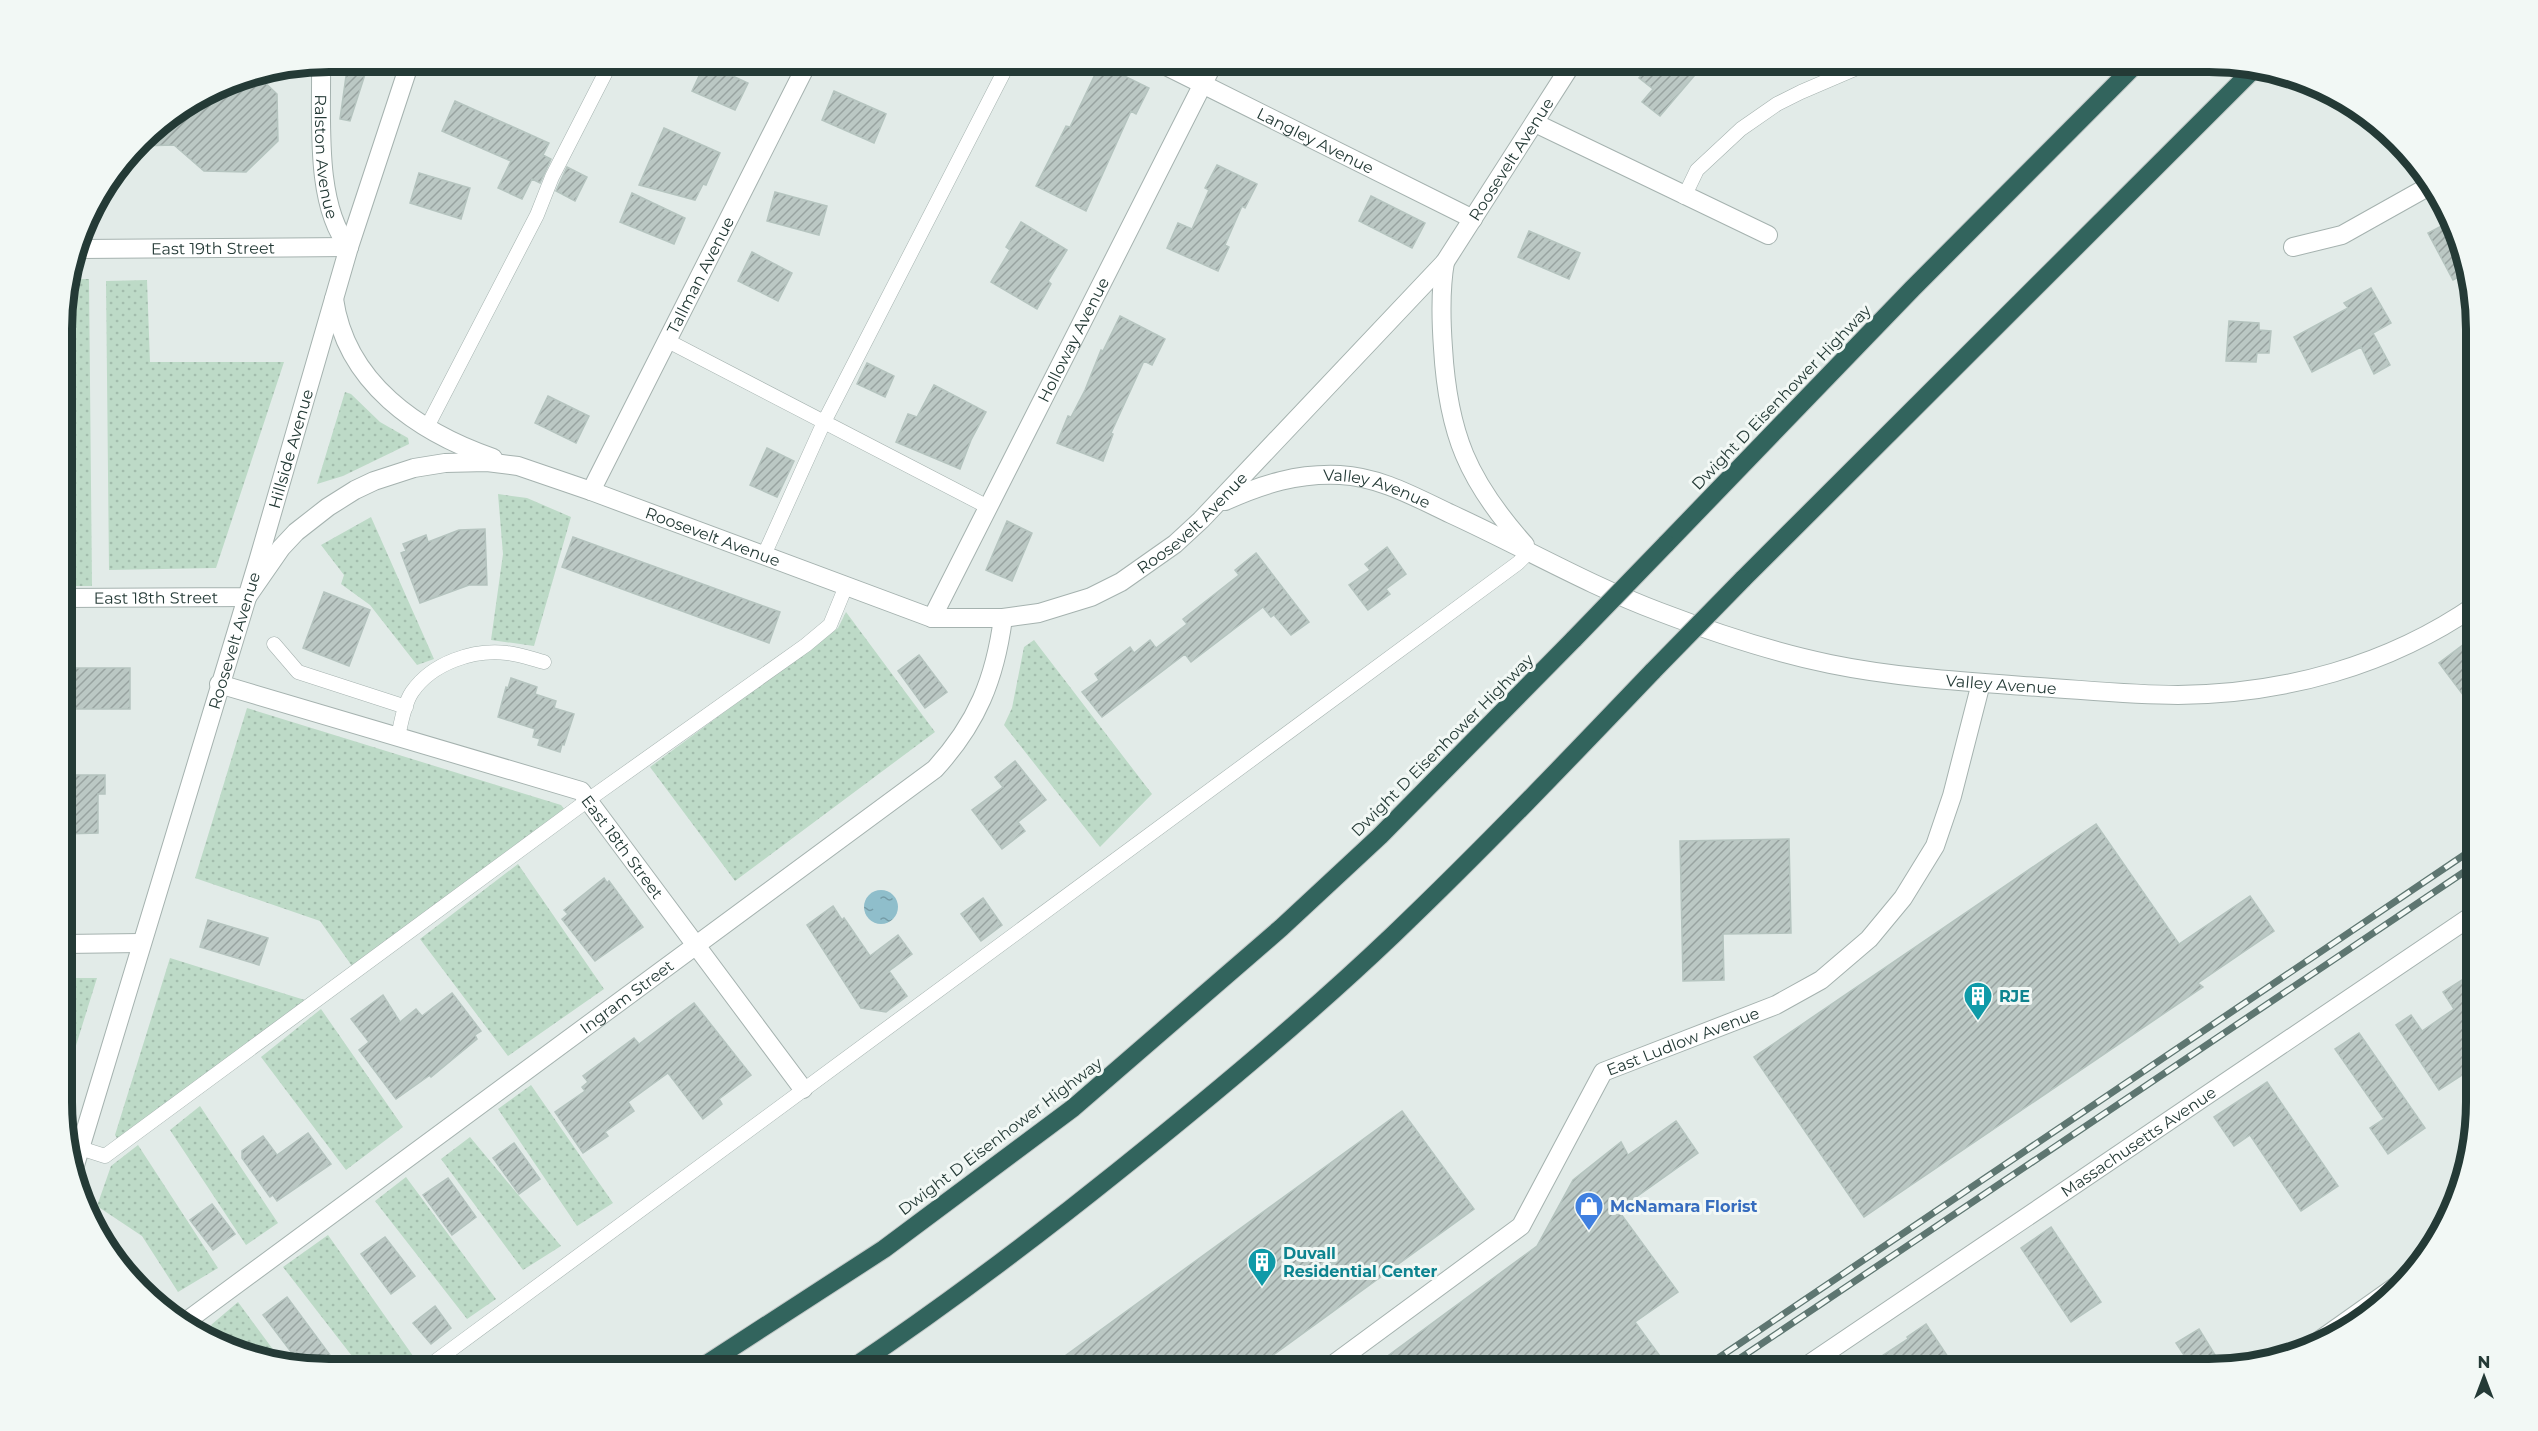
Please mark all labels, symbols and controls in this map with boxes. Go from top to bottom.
street label: Ralston Avenue [311,94,342,221]
street label: Roosevelt Avenue [1465,94,1558,224]
street label: Langley Avenue [1254,104,1377,178]
street label: Tallman Avenue [663,214,738,337]
street label: East 19th Street [151,239,276,258]
street label: Holloway Avenue [1034,274,1113,406]
street label: Dwight D Eisenhower Highway [1688,301,1875,494]
street label: Hillside Avenue [265,387,317,511]
street label: Valley Avenue [1323,466,1433,513]
street label: Roosevelt Avenue [1133,468,1251,578]
street label: Roosevelt Avenue [643,503,783,571]
street label: Roosevelt Avenue [205,570,264,712]
street label: East 18th Street [94,588,219,608]
street label: Dwight D Eisenhower Highway [1347,650,1538,840]
street label: Valley Avenue [1945,671,2057,698]
street label: East 18th Street [577,791,667,903]
street label: Ingram Street [576,956,678,1038]
building icon: RJE [1962,980,1994,1022]
place label: RJE [1999,987,2030,1006]
street label: East Ludlow Avenue [1604,1003,1762,1080]
street label: Dwight D Eisenhower Highway [895,1053,1106,1219]
street label: Massachusetts Avenue [2057,1083,2220,1201]
shop icon: McNamara Florist [1573,1190,1605,1232]
place label: McNamara Florist [1610,1197,1758,1216]
place label: Duvall Residential Center [1283,1244,1438,1281]
building icon: Duvall Residential Center [1246,1246,1278,1288]
north arrow [2454,1347,2514,1407]
text: N [2478,1353,2490,1372]

